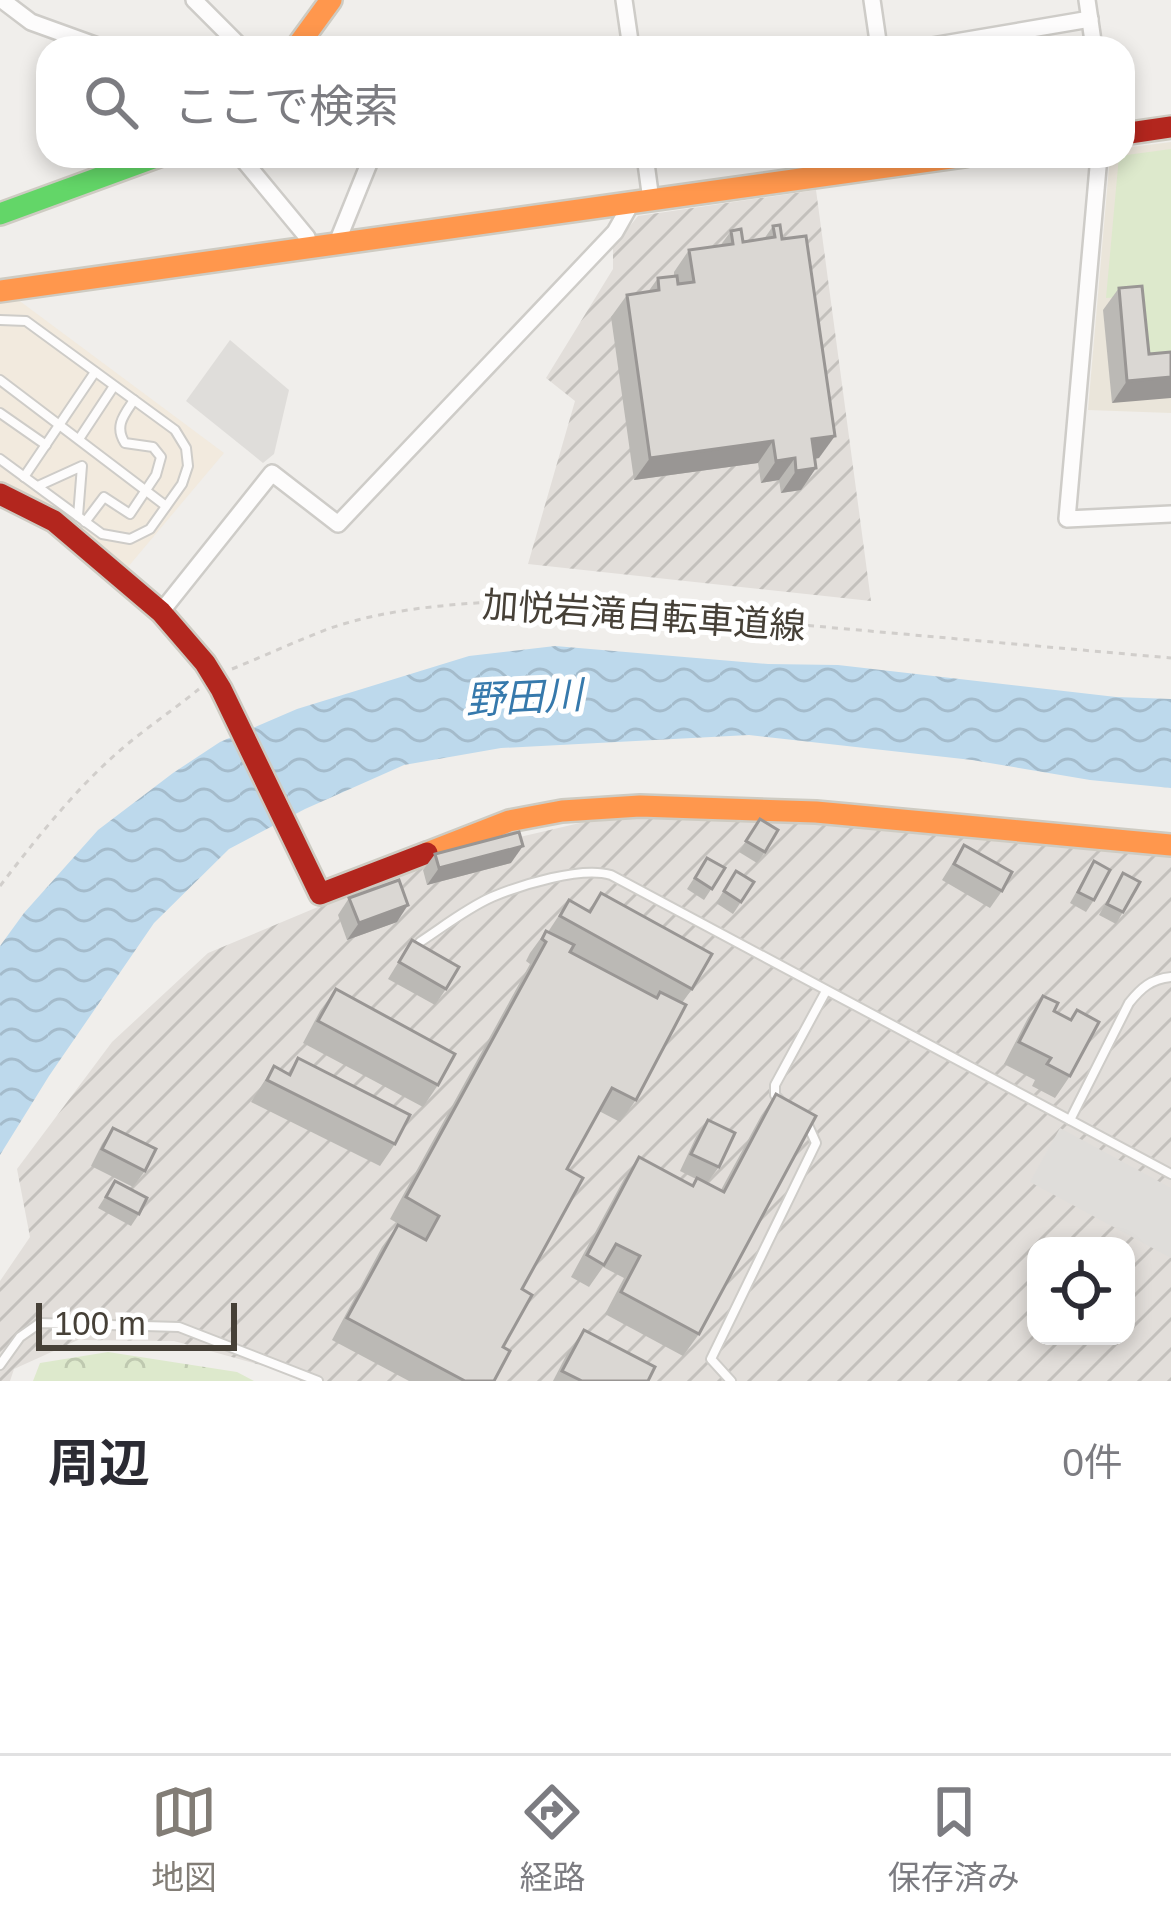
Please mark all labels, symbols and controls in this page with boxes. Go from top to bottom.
search box [36,36,1135,168]
icon: search [78,69,144,135]
text: ここで検索 [174,81,399,132]
street label: 加悦岩滝自転車道線 [481,584,807,647]
water label: 野田川 [464,673,588,722]
map controls [1027,1237,1135,1345]
button: locate [1027,1237,1135,1345]
scale bar [36,1297,237,1350]
text: 100 m [54,1305,146,1342]
text: 周辺 [48,1435,150,1492]
text: 0件 [1062,1441,1123,1484]
tab: 地図 [151,1779,217,1899]
tab: 経路 [519,1779,585,1899]
tab: 保存済み [888,1779,1020,1899]

